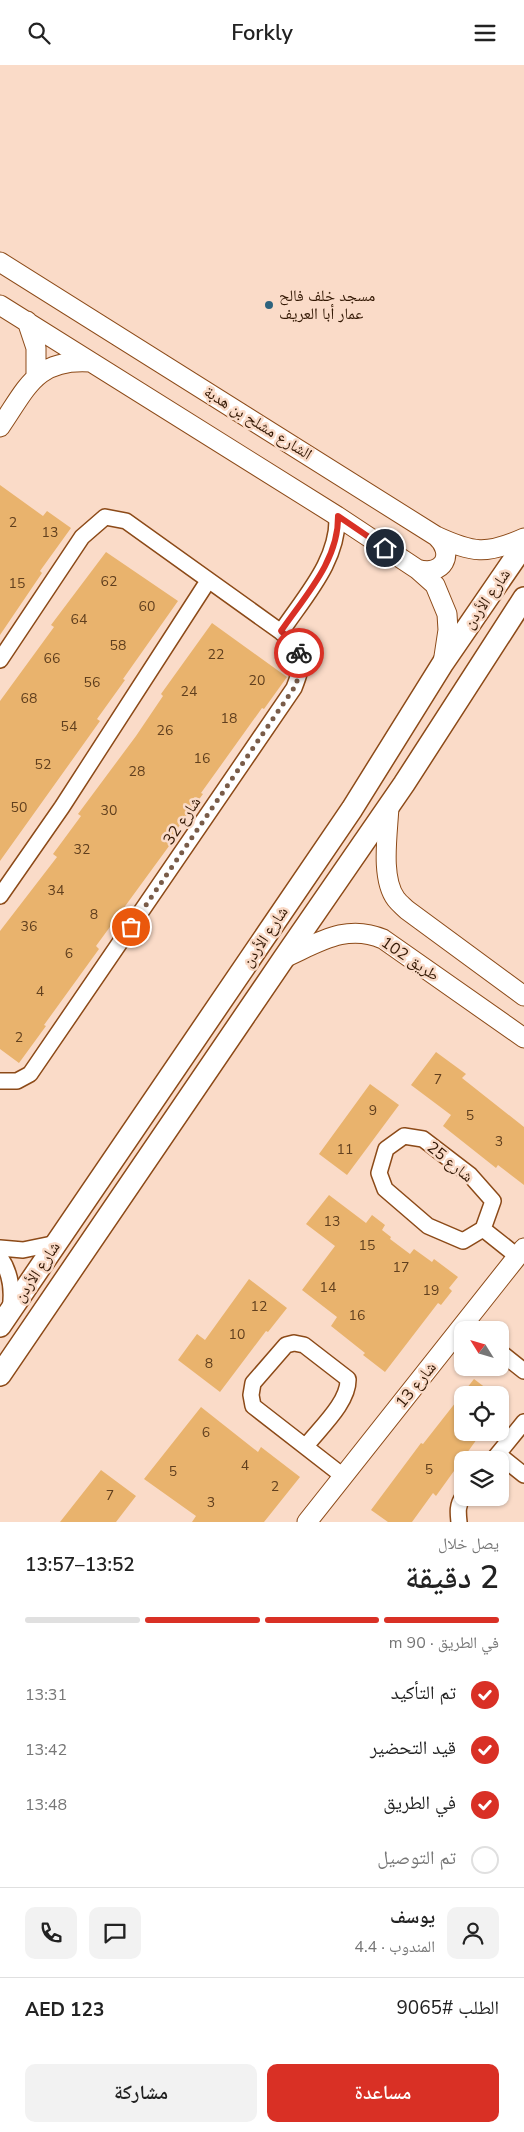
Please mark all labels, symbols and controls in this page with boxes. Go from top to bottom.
text: Forkly [231,18,293,48]
icon: search [25,19,53,47]
icon: menu [471,19,499,47]
place label: مسجد خلف فالح عمار أبا العريف [279,285,375,325]
marker: مسجد خلف فالح عمار أبا العريف [263,299,275,311]
street label: الشارع مشلح بن هدبة [200,381,316,465]
house number: 2 [9,513,17,532]
house number: 13 [42,523,58,542]
pin [364,527,406,569]
icon: home [371,534,399,562]
street label: شارع الأردن [458,565,516,633]
house number: 62 [101,572,117,591]
house number: 15 [9,574,25,593]
house number: 60 [139,597,155,616]
house number: 64 [71,610,87,629]
courier [274,628,324,678]
house number: 58 [110,636,126,655]
icon: bike [285,639,313,667]
house number: 22 [208,645,224,664]
house number: 66 [44,649,60,668]
house number: 20 [249,671,265,690]
house number: 56 [84,673,100,692]
house number: 24 [181,682,197,701]
house number: 68 [21,689,37,708]
house number: 18 [221,709,237,728]
house number: 54 [61,717,77,736]
house number: 26 [157,721,173,740]
house number: 16 [194,749,210,768]
house number: 52 [35,755,51,774]
house number: 28 [129,762,145,781]
street label: شارع 32 [158,793,206,849]
house number: 50 [11,798,27,817]
house number: 30 [101,801,117,820]
house number: 32 [74,840,90,859]
house number: 34 [48,881,64,900]
street label: شارع الأردن [237,902,293,972]
house number: 8 [90,905,98,924]
pin [110,906,152,948]
icon: bag [117,913,145,941]
house number: 36 [21,917,37,936]
street label: طريق 102 [377,932,443,986]
house number: 6 [65,944,73,963]
house number: 4 [36,982,44,1001]
house number: 2 [15,1028,23,1047]
house number: 7 [434,1070,442,1089]
house number: 9 [369,1101,377,1120]
house number: 5 [466,1106,474,1125]
house number: 3 [495,1132,503,1151]
street label: شارع 25 [422,1137,478,1187]
house number: 11 [337,1140,353,1159]
house number: 13 [324,1212,340,1231]
house number: 15 [359,1236,375,1255]
street label: شارع الأردن [9,1237,65,1307]
house number: 17 [393,1258,409,1277]
house number: 14 [320,1278,336,1297]
house number: 19 [423,1281,439,1300]
house number: 12 [251,1297,267,1316]
house number: 16 [349,1306,365,1325]
north arrow [454,1321,509,1376]
map controls [454,1321,509,1506]
house number: 10 [229,1325,245,1344]
house number: 8 [205,1354,213,1373]
street label: شارع 13 [391,1357,441,1413]
button: locate [454,1386,509,1441]
house number: 6 [202,1423,210,1442]
button: layers [454,1451,509,1506]
house number: 4 [241,1456,249,1475]
house number: 5 [425,1460,433,1479]
house number: 5 [169,1462,177,1481]
house number: 2 [271,1477,279,1496]
house number: 7 [106,1486,114,1505]
house number: 3 [207,1493,215,1512]
text: يصل خلال [438,1533,499,1555]
text: 13:52–13:57 [25,1552,135,1578]
text: 2 دقيقة [405,1556,499,1599]
text: في الطريق · 90 m [389,1632,499,1654]
text: تم التأكيد [391,1680,456,1706]
icon: check [471,1681,499,1709]
text: 13:31 [25,1684,67,1706]
text: قيد التحضير [370,1735,456,1761]
icon: check [471,1736,499,1764]
text: 13:42 [25,1739,67,1761]
text: في الطريق [383,1790,456,1816]
icon: check [471,1791,499,1819]
text: 13:48 [25,1794,67,1816]
text: تم التوصيل [377,1845,456,1871]
text: يوسف [390,1904,435,1930]
button: phone [25,1907,77,1959]
button: chat [89,1907,141,1959]
button: person [447,1907,499,1959]
text: المندوب · 4.4 [354,1936,435,1958]
text: الطلب #9065 [396,1995,499,2021]
text: AED 123 [25,1997,104,2023]
button: مشاركة [25,2064,257,2122]
button: مساعدة [267,2064,499,2122]

